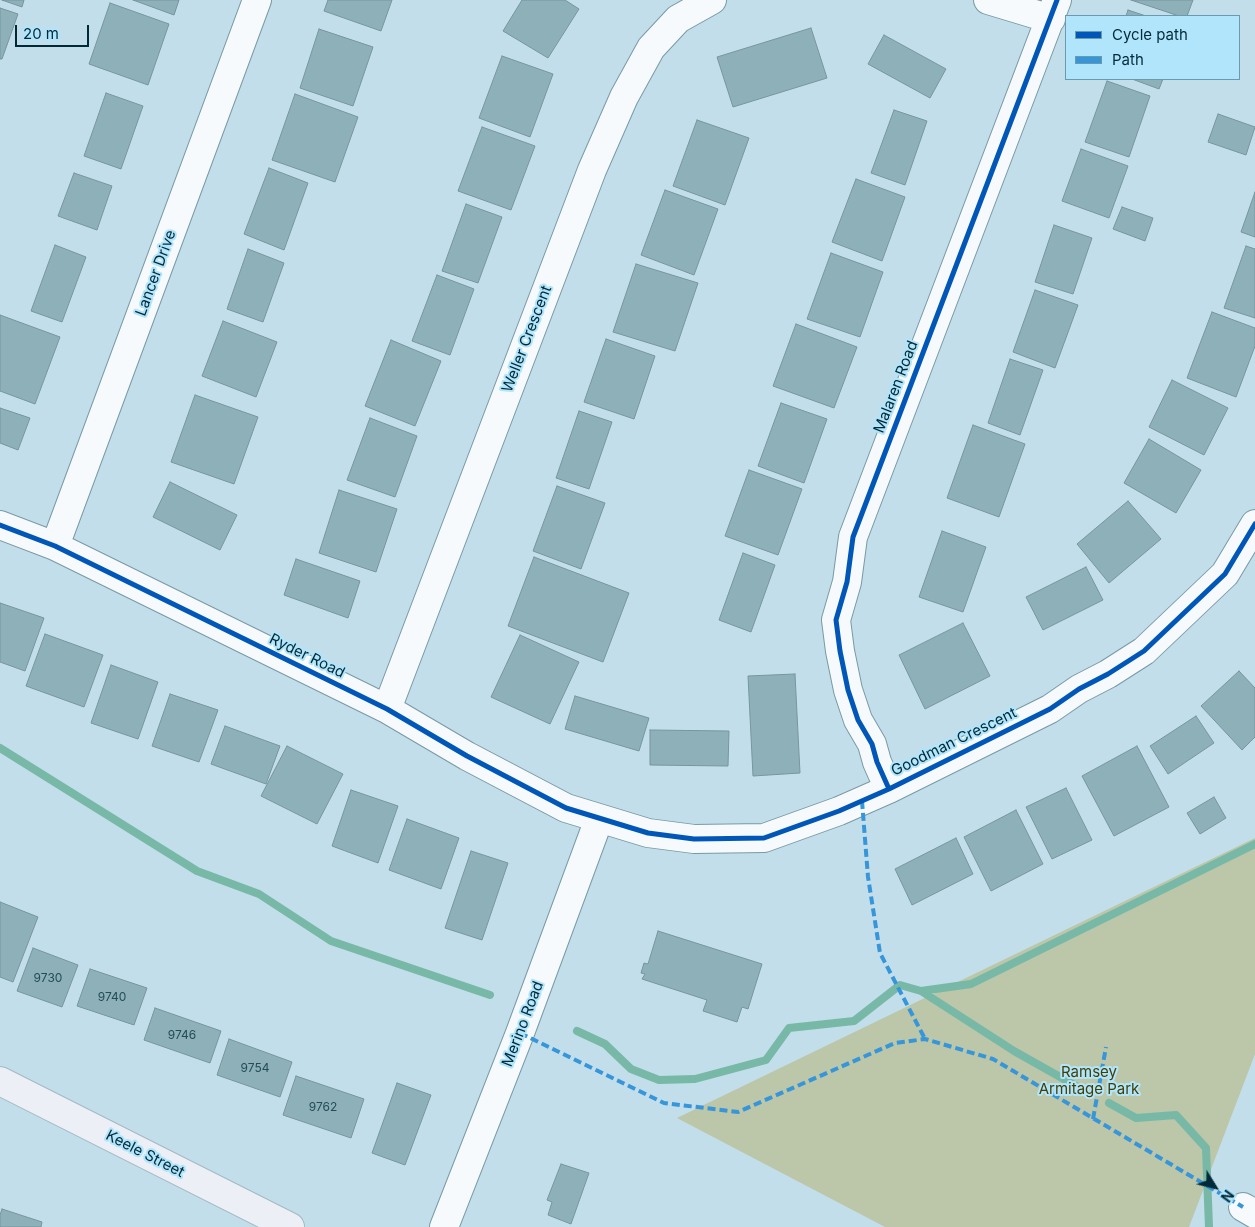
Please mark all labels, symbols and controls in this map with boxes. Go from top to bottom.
scale bar [18,15,91,47]
legend [1065,15,1240,80]
text: 20 m [23,24,59,43]
text: Cycle path [1112,25,1188,44]
text: Path [1112,50,1144,69]
street label: Lancer Drive [132,228,180,318]
street label: Weller Crescent [498,283,556,395]
street label: Malaren Road [870,338,922,436]
street label: Ryder Road [266,630,348,682]
street label: Goodman Crescent [888,704,1020,780]
house number: 9730 [34,971,62,985]
street label: Merino Road [498,979,548,1069]
house number: 9740 [98,990,126,1004]
house number: 9746 [168,1028,196,1042]
house number: 9754 [241,1061,269,1075]
park label: Ramsey Armitage Park [1039,1063,1139,1098]
house number: 9762 [309,1100,337,1114]
street label: Keele Street [103,1126,187,1182]
north arrow [1190,1162,1240,1212]
text: N [1218,1187,1238,1205]

